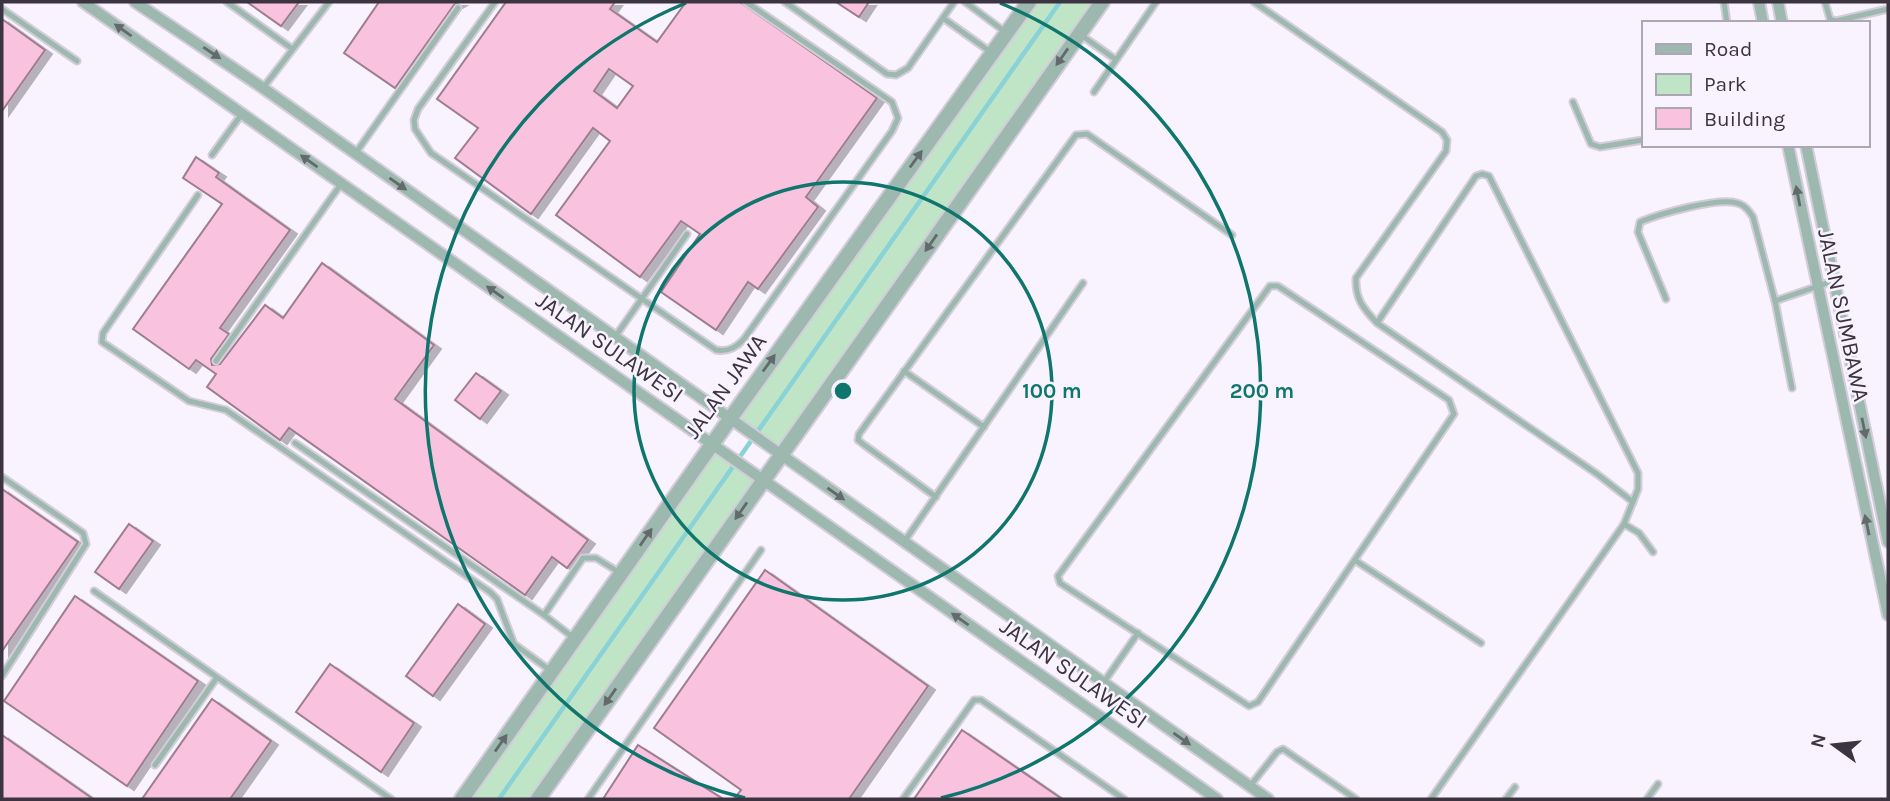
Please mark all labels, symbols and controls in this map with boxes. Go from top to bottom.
legend [1642,21,1869,147]
one-way arrow [114,23,132,37]
text: Road [1704,37,1752,61]
one-way arrow [202,47,222,60]
one-way arrow [1056,48,1070,66]
text: Park [1704,72,1747,96]
text: Building [1704,107,1785,131]
one-way arrow [909,150,923,168]
one-way arrow [300,154,318,168]
one-way arrow [389,177,407,191]
one-way arrow [1793,185,1804,207]
street label: JALAN SUMBAWA [1812,226,1875,404]
one-way arrow [924,234,938,252]
one-way arrow [486,285,504,299]
street label: JALAN SULAWESI [531,287,689,408]
street label: JALAN JAWA [678,329,772,444]
one-way arrow [762,354,776,372]
centre of rings [831,379,855,403]
text: 100 m [1022,379,1082,403]
text: 200 m [1230,379,1294,403]
one-way arrow [1859,417,1870,439]
one-way arrow [827,487,845,501]
one-way arrow [734,502,748,520]
one-way arrow [1862,514,1873,536]
one-way arrow [639,528,653,546]
one-way arrow [951,612,969,626]
street label: JALAN SULAWESI [995,613,1153,734]
one-way arrow [603,688,617,706]
north arrow [1799,710,1869,780]
one-way arrow [1173,731,1191,745]
text: N [1806,731,1831,750]
one-way arrow [494,734,508,752]

